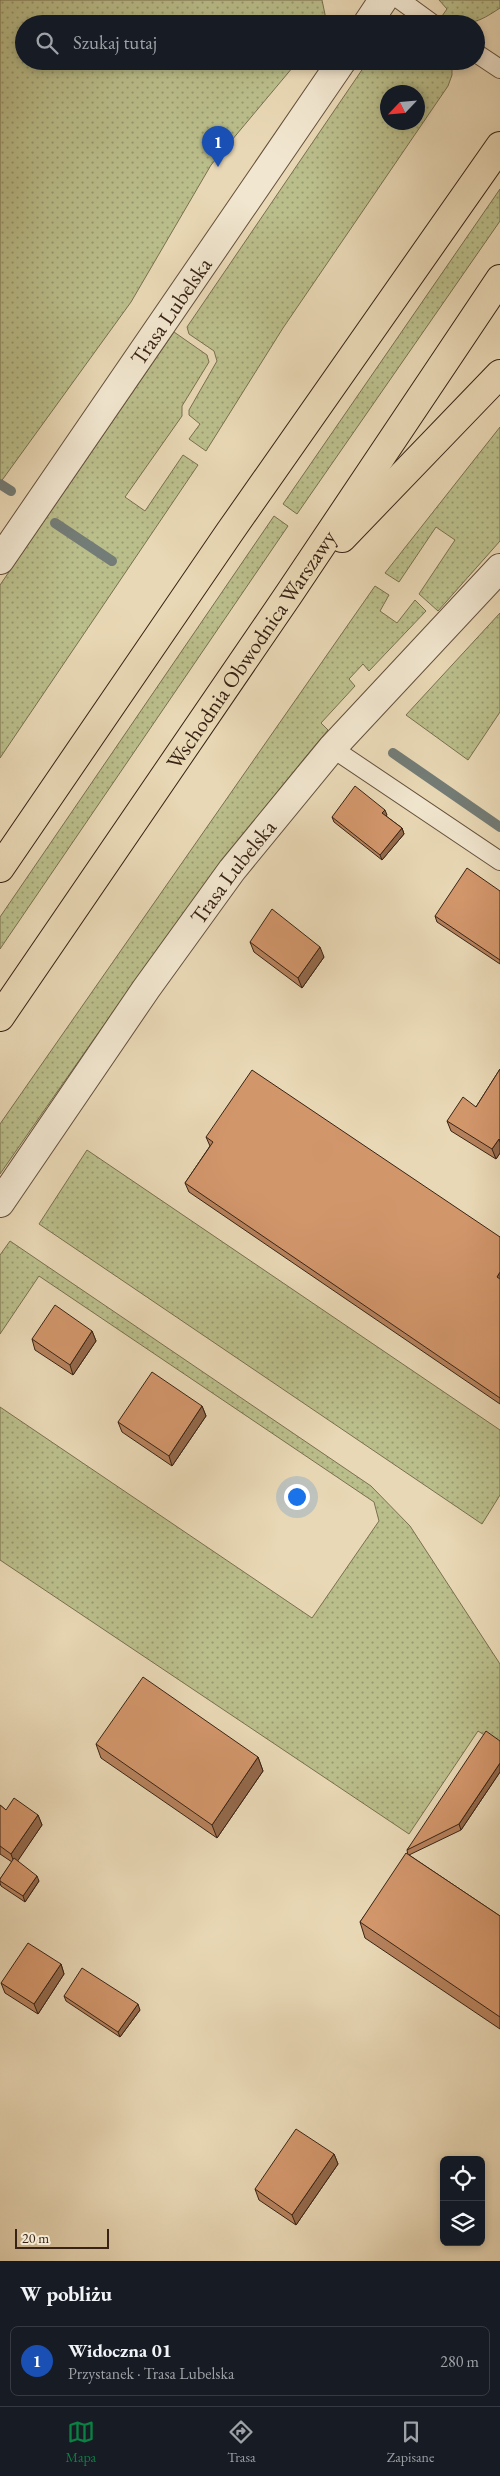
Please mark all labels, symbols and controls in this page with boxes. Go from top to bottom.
search box [15,15,485,70]
icon: search [33,29,61,57]
text: Szukaj tutaj [73,30,157,55]
north arrow [380,85,425,130]
pin: 1 [202,126,234,167]
street label: Trasa Lubelska [124,251,219,371]
street label: Wschodnia Obwodnica Warszawy [160,524,343,775]
street label: Trasa Lubelska [184,813,283,930]
your location [284,1484,310,1510]
map controls [440,2156,485,2246]
button: locate [440,2156,485,2201]
button: layers [440,2201,485,2246]
scale bar [15,2226,109,2249]
text: 20 m [22,2229,49,2247]
text: W pobliżu [20,2280,112,2307]
text: Widoczna 01 [68,2338,172,2363]
text: 1 [33,2351,41,2372]
text: 280 m [440,2351,479,2372]
text: Przystanek · Trasa Lubelska [68,2363,234,2384]
tab: Mapa [66,2418,96,2466]
tab: Trasa [227,2418,256,2466]
tab: Zapisane [387,2418,434,2466]

